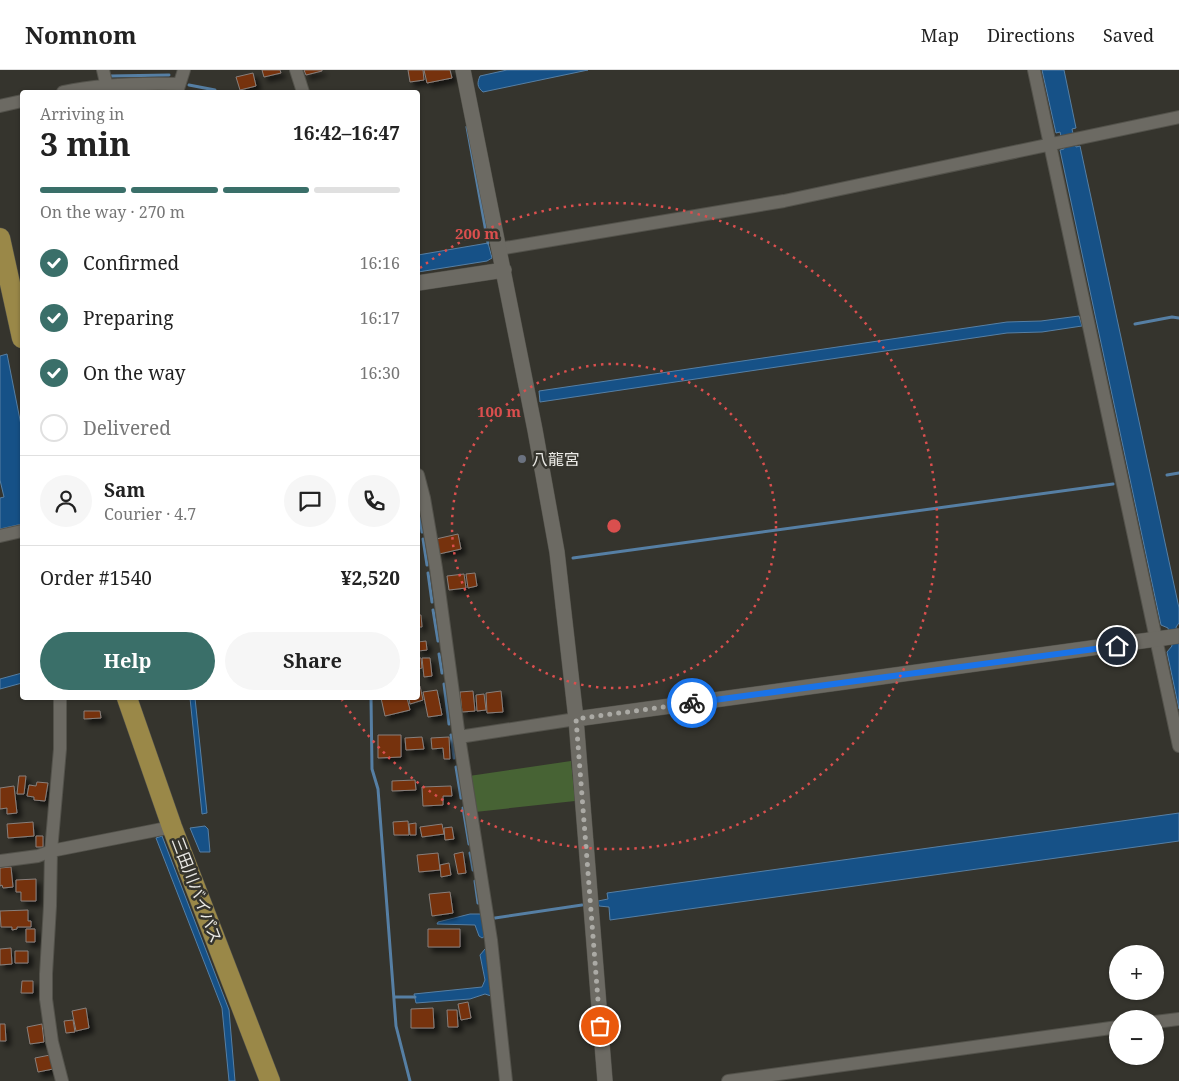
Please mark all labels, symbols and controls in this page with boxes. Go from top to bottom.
text: Nomnom [25,18,137,51]
text: Map [921,23,959,47]
text: Directions [987,23,1075,47]
text: Saved [1103,23,1154,47]
text: Arriving in [40,103,124,125]
text: 16:42–16:47 [293,120,400,146]
text: 3 min [40,122,131,165]
text: On the way · 270 m [40,201,185,223]
text: 200 m [455,223,499,243]
icon: check [40,249,68,277]
text: Confirmed [83,250,179,276]
text: 16:16 [360,252,400,274]
icon: check [40,304,68,332]
text: Preparing [83,305,173,331]
text: 16:17 [360,307,400,329]
icon: check [40,359,68,387]
text: On the way [83,360,186,386]
text: 16:30 [360,362,400,384]
text: 100 m [477,401,521,421]
text: Delivered [83,415,171,441]
place label: 八龍宮 [532,448,580,470]
marker: 八龍宮 [516,453,528,465]
button: person [40,475,92,527]
button: chat [284,475,336,527]
button: phone [348,475,400,527]
text: Sam [104,477,145,503]
text: Courier · 4.7 [104,503,196,525]
centre of rings [605,517,623,535]
text: Order #1540 [40,565,152,591]
text: ¥2,520 [341,565,400,591]
pin [1096,625,1138,667]
button: Help [40,632,215,690]
button: Share [225,632,400,690]
icon: home [1103,632,1131,660]
courier [667,678,717,728]
icon: bike [678,689,706,717]
street label: 三田川バイパス [167,834,227,946]
map controls [1109,945,1164,1065]
button: + [1109,945,1164,1000]
pin [579,1005,621,1047]
button: − [1109,1010,1164,1065]
icon: bag [586,1012,614,1040]

